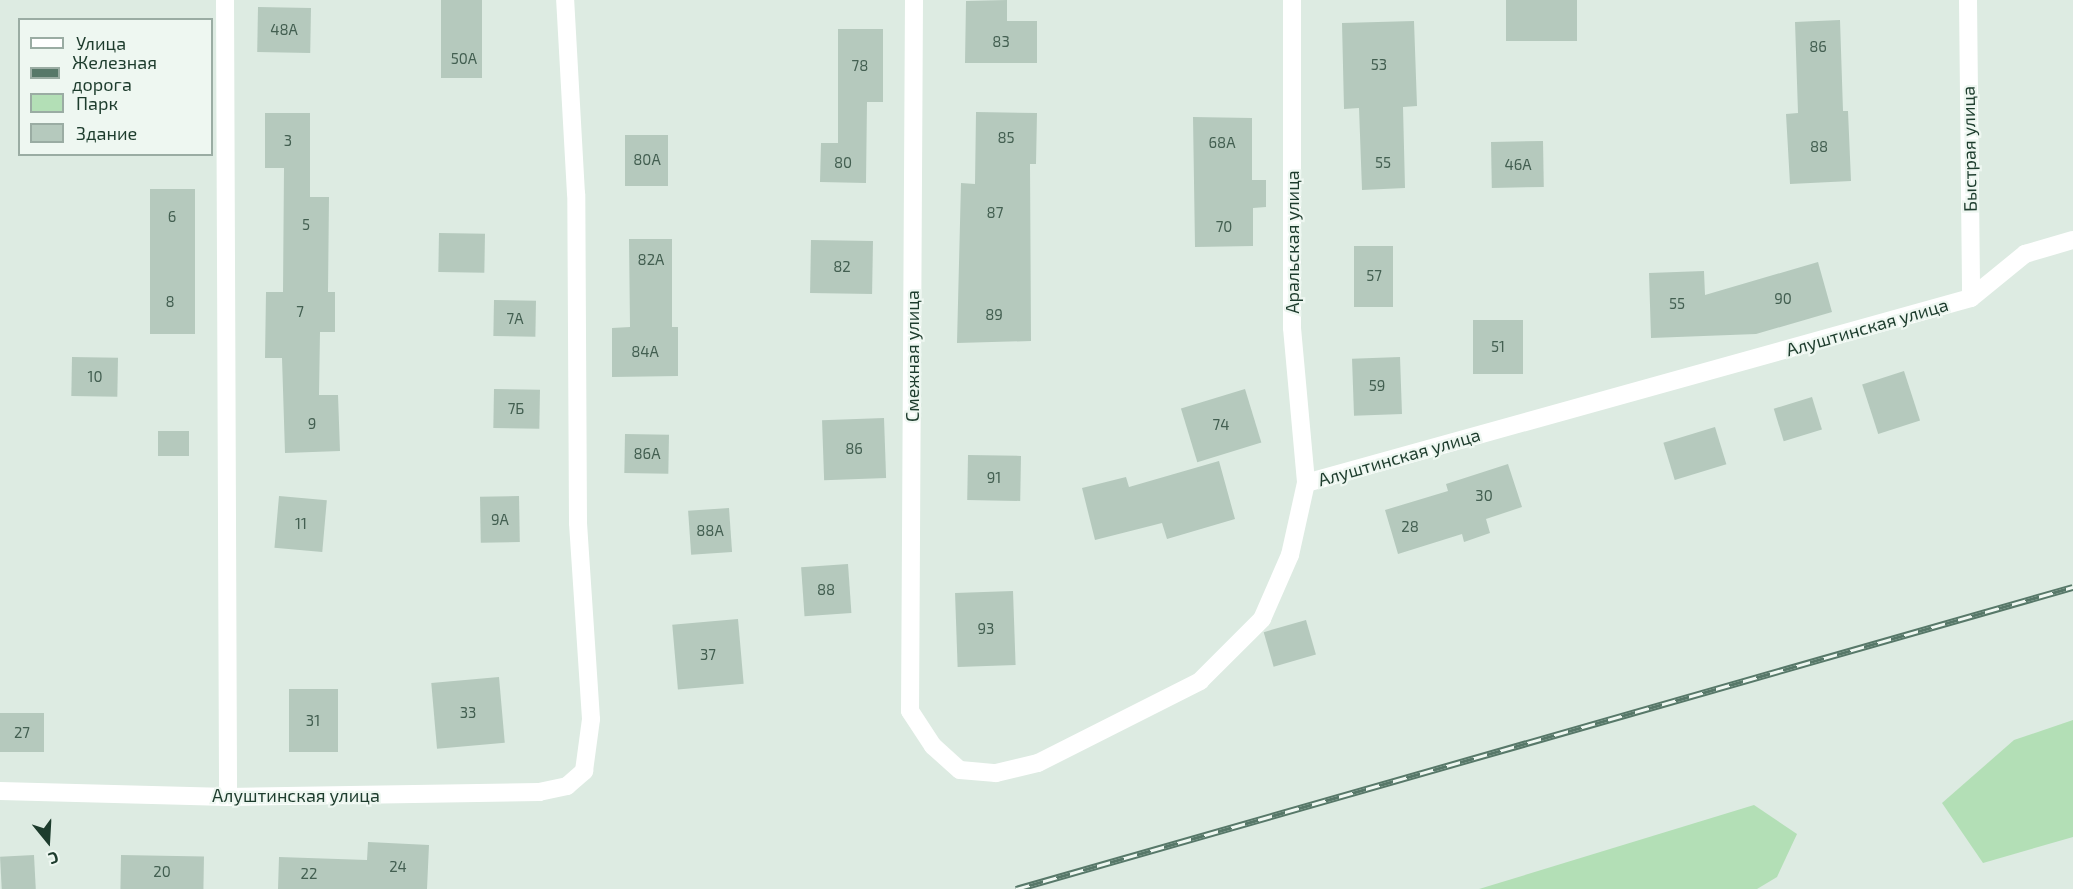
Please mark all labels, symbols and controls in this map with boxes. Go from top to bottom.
legend [18,18,213,156]
house number: 48А [270,21,298,39]
text: Улица [76,32,126,54]
house number: 83 [992,33,1010,51]
house number: 86 [1809,38,1827,56]
house number: 50А [451,50,477,68]
text: Железная дорога [72,51,157,95]
house number: 53 [1371,56,1387,74]
house number: 78 [852,57,868,75]
street label: Быстрая улица [1957,86,1981,212]
text: Парк [76,92,118,114]
text: Здание [76,122,137,144]
house number: 85 [997,129,1015,147]
house number: 3 [284,132,292,150]
house number: 68А [1208,134,1236,152]
house number: 88 [1810,138,1828,156]
house number: 80А [633,151,661,169]
house number: 80 [834,154,852,172]
house number: 55 [1375,154,1391,172]
house number: 46А [1504,156,1532,174]
street label: Аральская улица [1281,170,1303,314]
house number: 87 [987,204,1003,222]
house number: 6 [168,208,176,226]
house number: 5 [302,216,310,234]
house number: 70 [1216,218,1232,236]
house number: 82А [638,251,664,269]
house number: 82 [833,258,851,276]
house number: 57 [1366,267,1382,285]
street label: Смежная улица [901,290,923,422]
house number: 90 [1774,290,1792,308]
house number: 8 [165,293,175,311]
street label: Алуштинская улица [1783,293,1951,361]
house number: 55 [1669,295,1685,313]
house number: 7 [296,303,304,321]
house number: 89 [985,306,1003,324]
house number: 7А [506,310,524,328]
house number: 51 [1491,338,1505,356]
house number: 84А [631,343,659,361]
house number: 10 [87,368,103,386]
house number: 59 [1369,377,1385,395]
house number: 7Б [508,400,524,418]
house number: 9 [308,415,316,433]
house number: 74 [1213,416,1229,434]
street label: Алуштинская улица [1315,423,1483,491]
house number: 86 [845,440,863,458]
house number: 86А [633,445,661,463]
house number: 91 [987,469,1001,487]
house number: 30 [1475,487,1493,505]
house number: 9А [491,511,509,529]
house number: 11 [295,515,307,533]
house number: 28 [1401,518,1419,536]
house number: 88А [696,522,724,540]
house number: 88 [817,581,835,599]
house number: 93 [978,620,994,638]
house number: 37 [700,646,716,664]
house number: 33 [460,704,476,722]
house number: 31 [306,712,320,730]
house number: 27 [14,724,30,742]
street label: Алуштинская улица [212,784,380,806]
north arrow [18,811,78,871]
text: С [46,848,61,869]
house number: 24 [389,858,407,876]
house number: 20 [153,863,171,881]
house number: 22 [301,865,317,883]

